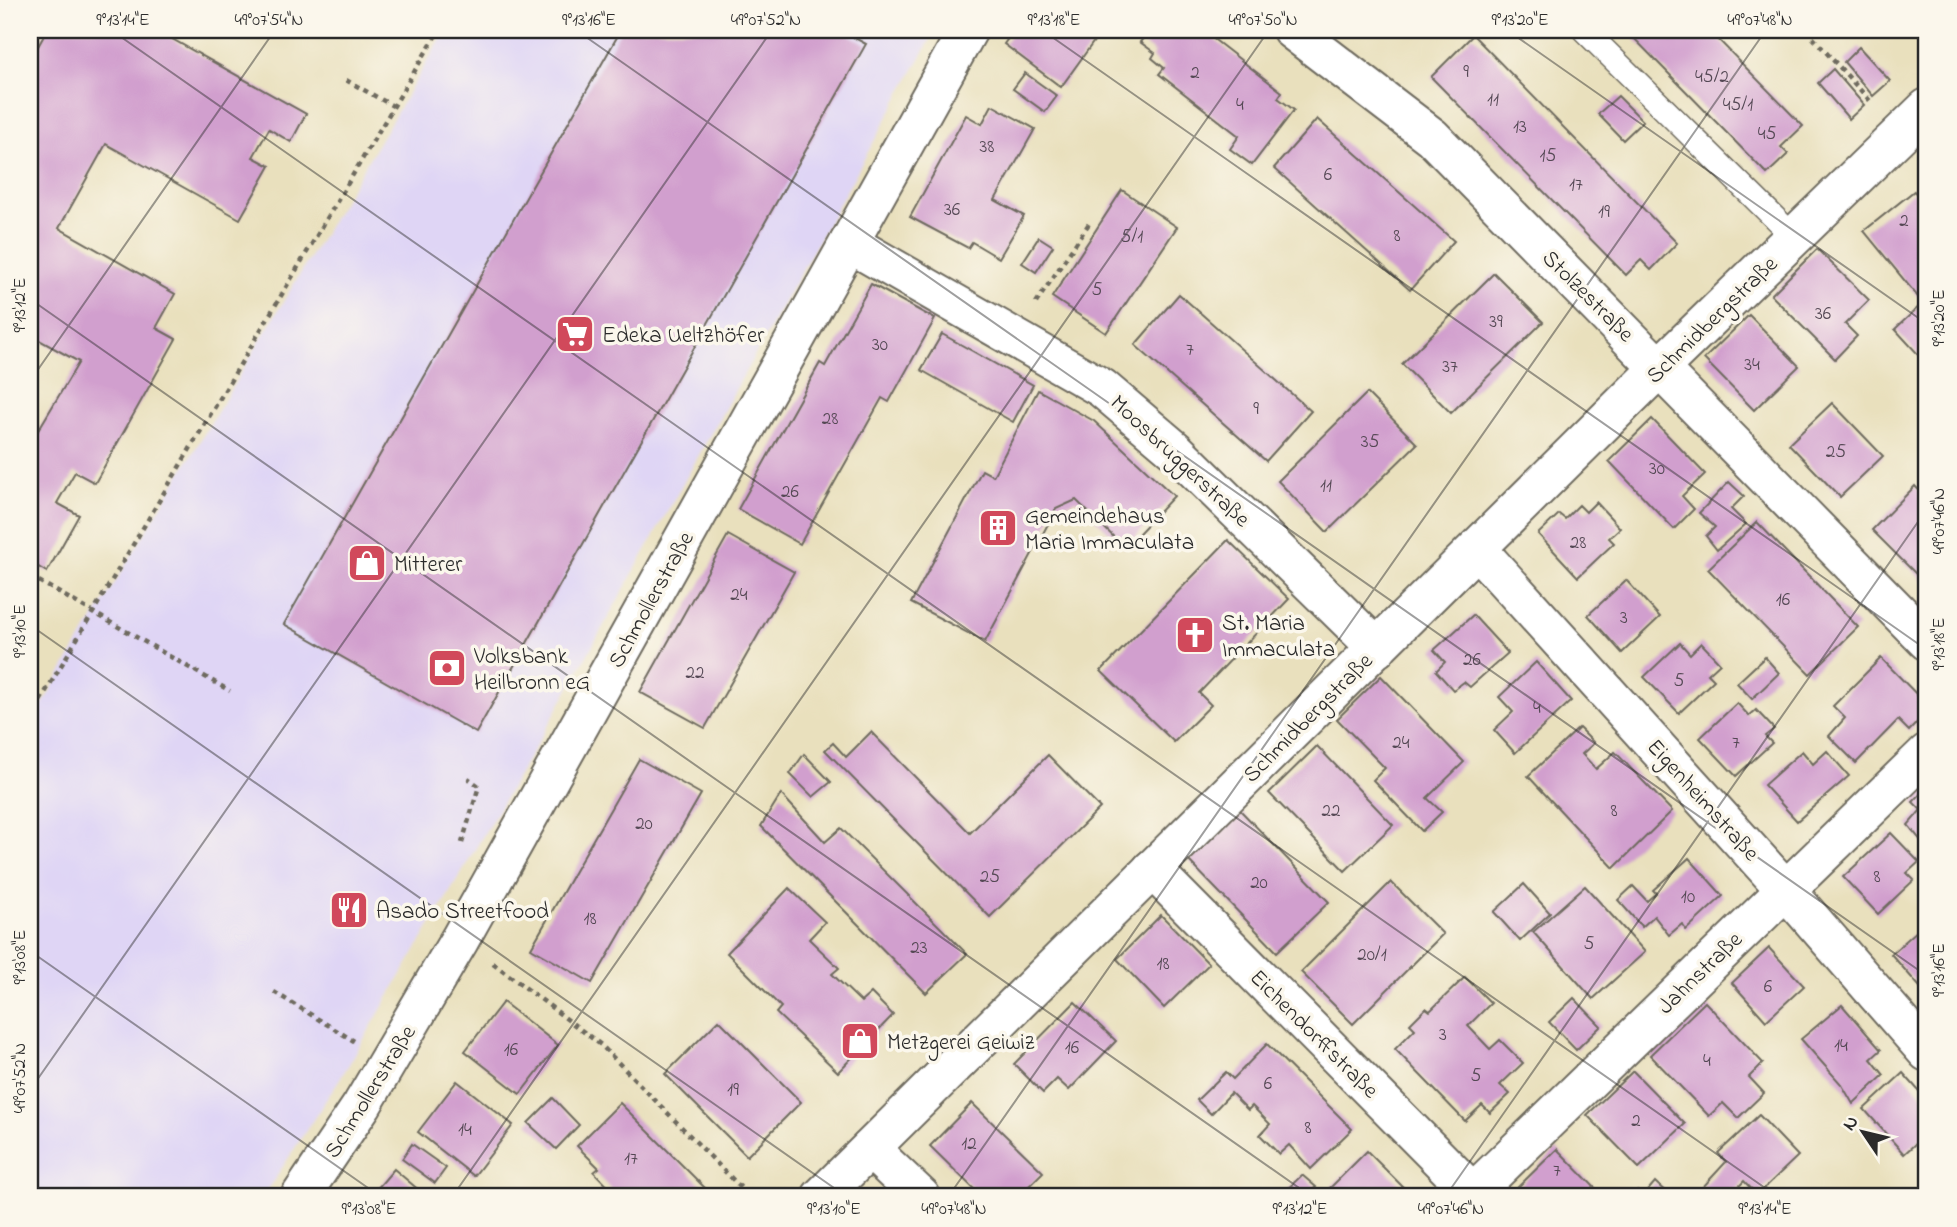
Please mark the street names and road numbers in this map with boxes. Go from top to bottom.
street label: Stolzestraße [1534,243,1641,351]
street label: Schmidbergstraße [1639,249,1787,393]
street label: Moosbruggerstraße [1101,388,1257,537]
street label: Schmollerstraße [601,525,704,674]
street label: Schmidbergstraße [1236,646,1382,792]
street label: Eigenheimstraße [1637,732,1767,870]
street label: Jahnstraße [1651,924,1751,1023]
street label: Eichendorffstraße [1241,963,1386,1107]
street label: Schmollerstraße [317,1019,426,1165]

